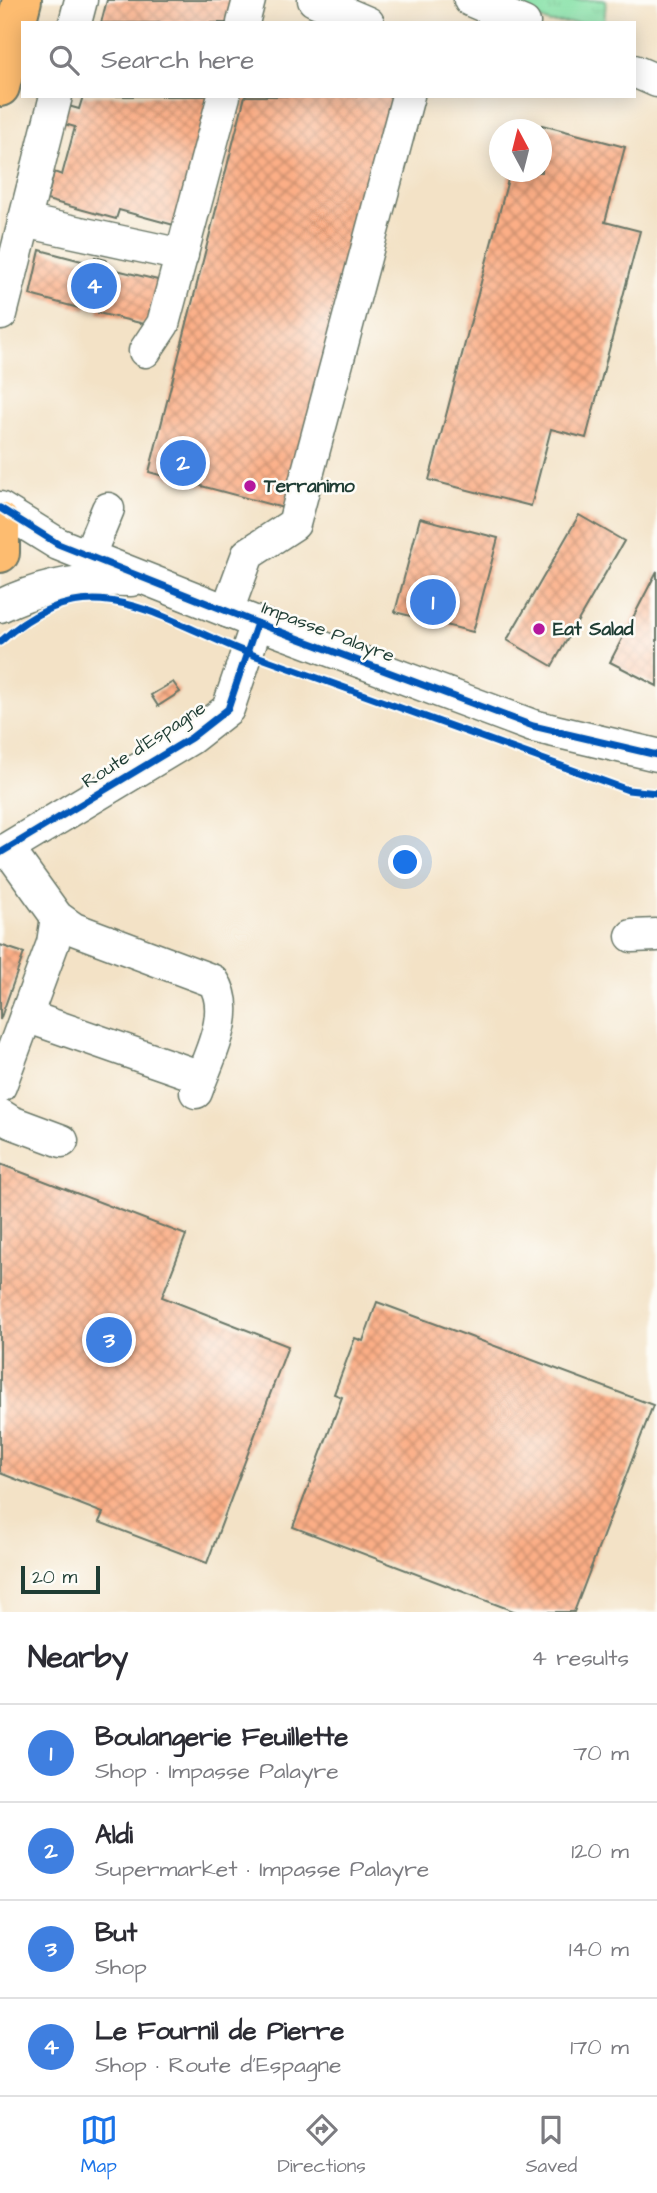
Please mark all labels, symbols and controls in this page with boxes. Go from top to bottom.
search box [21,21,636,98]
icon: search [45,41,83,79]
text: Search here [101,42,254,78]
north arrow [489,119,552,182]
pin: 4 [71,260,117,312]
pin: 2 [160,437,206,489]
place label: Terranimo [263,473,355,500]
marker: Terranimo [242,478,258,494]
pin: 1 [410,576,456,628]
street label: Impasse Palayre [257,594,398,671]
place label: Eat Salad [553,616,634,643]
marker: Eat Salad [531,621,547,637]
street label: Route d'Espagne [77,695,212,796]
your location [388,845,422,879]
pin: 3 [86,1314,132,1366]
scale bar [21,1563,100,1595]
text: 20 m [32,1564,77,1591]
text: Nearby [28,1637,128,1679]
text: 4 results [531,1642,629,1674]
text: Boulangerie Feuillette [95,1719,348,1755]
text: 1 [50,1737,52,1769]
text: 70 m [573,1737,629,1769]
text: Shop · Impasse Palayre [95,1755,339,1787]
text: Aldi [95,1817,133,1853]
text: 2 [44,1835,58,1867]
text: 120 m [571,1835,629,1867]
text: Supermarket · Impasse Palayre [95,1853,429,1885]
text: But [95,1915,137,1951]
text: 3 [45,1933,57,1965]
text: 140 m [569,1933,629,1965]
text: Shop [95,1951,147,1983]
text: Le Fournil de Pierre [95,2013,344,2049]
text: 4 [43,2031,59,2063]
text: 170 m [570,2031,629,2063]
text: Shop · Route d'Espagne [95,2049,342,2081]
tab: Map [80,2111,118,2180]
tab: Directions [277,2111,366,2180]
tab: Saved [525,2111,577,2180]

